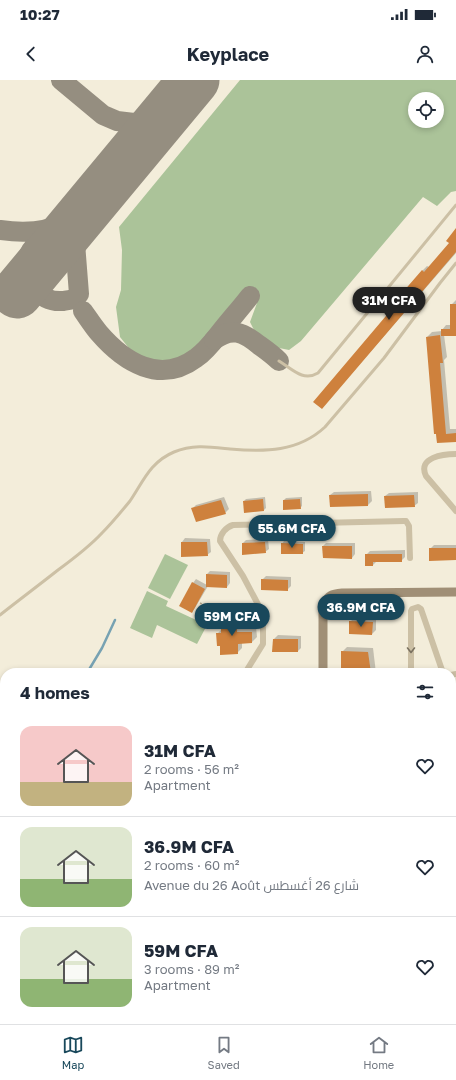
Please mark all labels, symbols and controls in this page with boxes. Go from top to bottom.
text: 10:27 [20,5,60,23]
icon: back [20,43,42,65]
text: Keyplace [187,43,269,65]
icon: person [414,43,436,65]
map controls [408,92,444,128]
button: locate [408,92,444,128]
pin: 31M CFA [352,287,426,321]
text: 31M CFA [362,292,417,308]
pin: 55.6M CFA [246,515,338,549]
text: 55.6M CFA [258,520,326,536]
pin: 36.9M CFA [315,594,407,628]
text: 36.9M CFA [327,599,395,615]
pin: 59M CFA [195,603,269,637]
text: 59M CFA [204,608,260,624]
one-way arrow [407,647,415,653]
icon: filters [414,681,436,703]
text: 4 homes [20,682,90,703]
text: 31M CFA [144,740,216,761]
icon: home [52,742,100,790]
icon: heart [414,755,436,777]
text: 2 rooms · 56 m² [144,761,239,777]
text: Apartment [144,777,211,793]
text: 36.9M CFA [144,836,234,857]
icon: home [52,843,100,891]
icon: heart [414,856,436,878]
text: 2 rooms · 60 m² [144,857,240,873]
text: Avenue du 26 Août شارع 26 أغسطس [144,877,359,893]
text: 59M CFA [144,940,218,961]
icon: home [52,943,100,991]
icon: heart [414,956,436,978]
text: 3 rooms · 89 m² [144,961,239,977]
text: Apartment [144,977,211,993]
tab: Map [62,1034,84,1071]
tab: Saved [208,1034,240,1071]
tab: Home [363,1034,394,1071]

